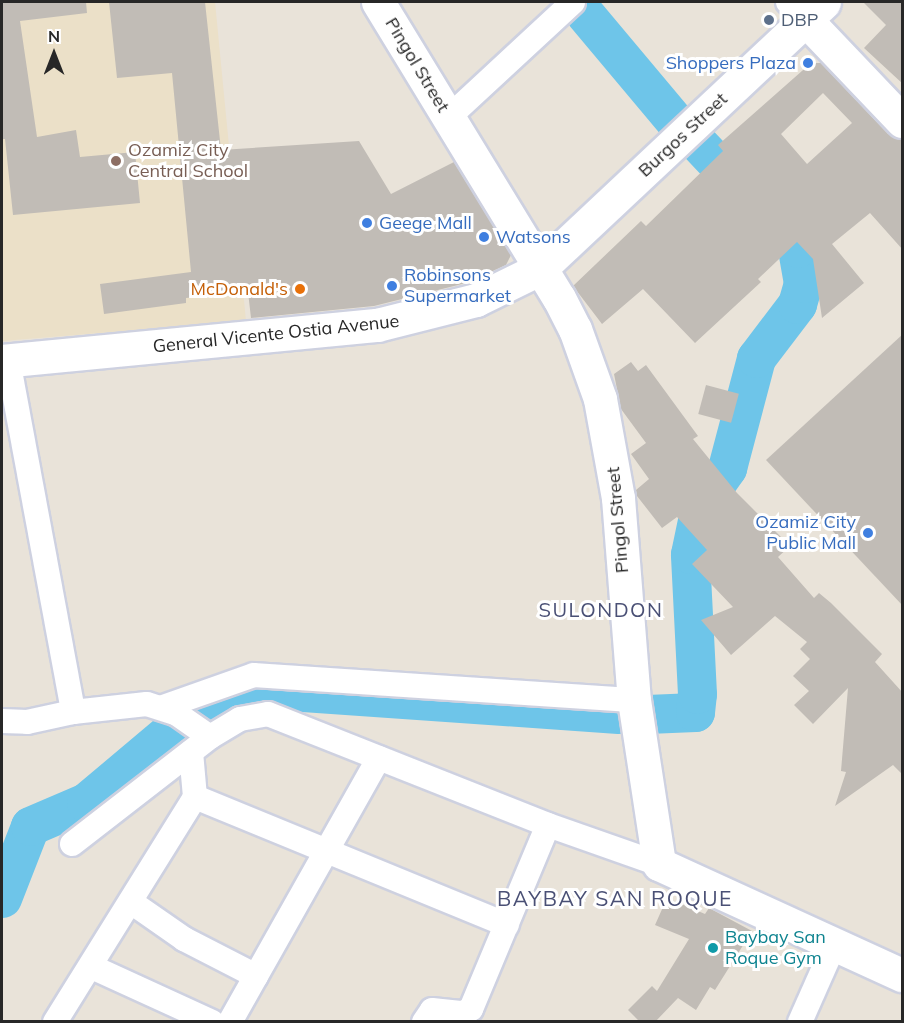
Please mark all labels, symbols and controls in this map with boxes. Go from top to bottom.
place label: DBP [781,9,818,31]
marker: DBP [762,13,776,27]
street label: Pingol Street [380,14,454,116]
north arrow [24,24,84,84]
text: N [48,26,60,46]
place label: Shoppers Plaza [666,52,796,74]
marker: Shoppers Plaza [801,56,815,70]
street label: Burgos Street [634,88,732,182]
place label: Ozamiz City Central School [128,140,248,182]
marker: Ozamiz City Central School [109,154,123,168]
place label: Geege Mall [379,212,472,234]
marker: Geege Mall [360,216,374,230]
place label: Watsons [496,226,571,248]
marker: Watsons [477,230,491,244]
place label: Robinsons Supermarket [404,265,511,308]
place label: McDonald's [191,278,288,300]
marker: Robinsons Supermarket [385,279,399,293]
marker: McDonald's [293,282,307,296]
street label: General Vicente Ostia Avenue [152,310,400,358]
street label: Pingol Street [603,466,633,574]
place label: Ozamiz City Public Mall [755,512,856,554]
marker: Ozamiz City Public Mall [861,526,875,540]
district label: SULONDON [539,597,663,621]
district label: BAYBAY SAN ROQUE [497,885,733,911]
place label: Baybay San Roque Gym [725,927,826,970]
marker: Baybay San Roque Gym [706,941,720,955]

